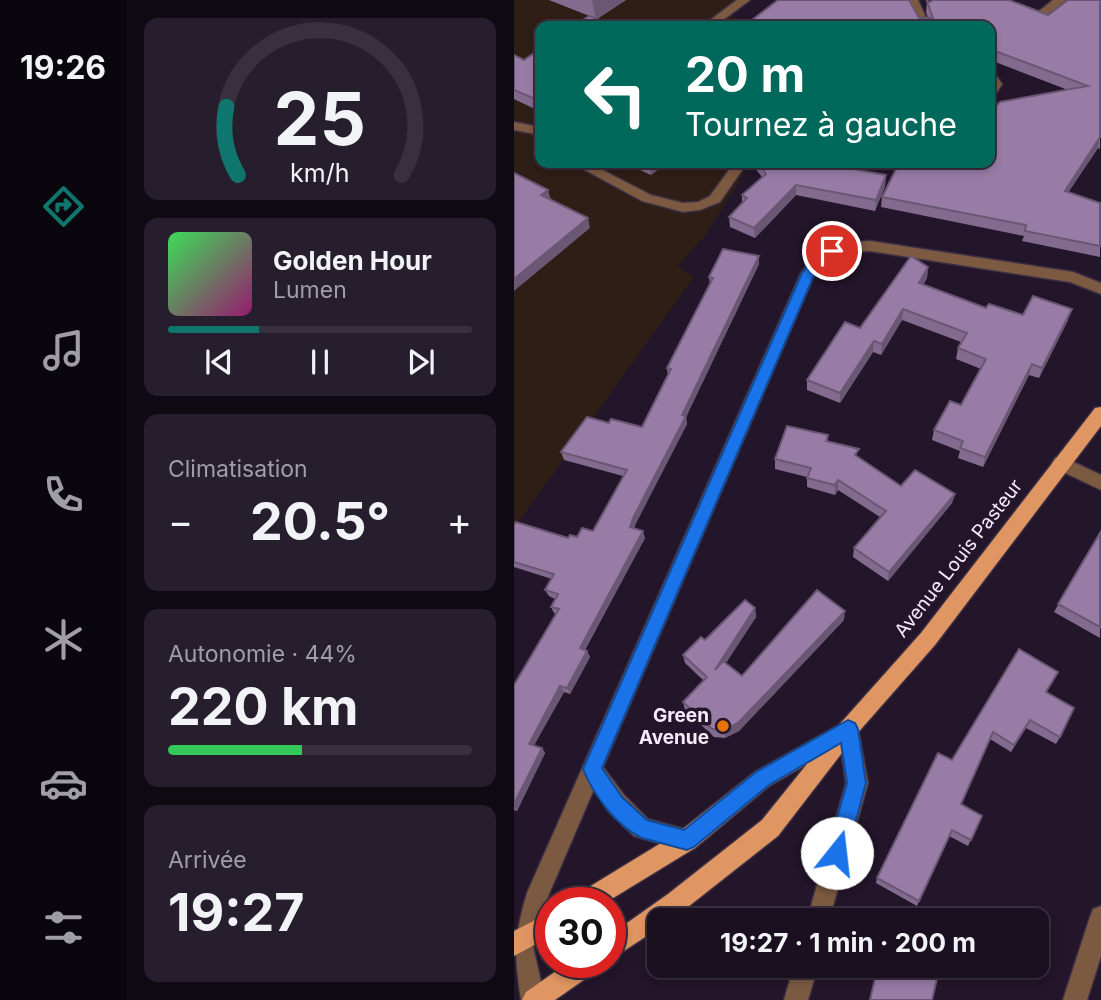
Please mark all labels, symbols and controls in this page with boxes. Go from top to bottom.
text: 20 m [685,45,805,104]
text: 19:26 [20,48,106,87]
icon: left [570,49,661,140]
text: 25 [274,74,366,163]
text: Tournez à gauche [685,105,957,144]
text: km/h [290,158,350,188]
icon: directions [39,182,88,231]
pin [802,221,862,281]
icon: arrive [813,232,851,270]
text: Golden Hour [273,245,432,276]
text: Lumen [273,276,347,304]
icon: music [39,326,88,375]
icon: previous [200,343,238,381]
icon: pause [301,343,339,381]
icon: next [402,343,440,381]
text: Climatisation [168,455,308,483]
icon: phone [39,470,88,519]
street label: Avenue Louis Pasteur [890,475,1027,642]
text: 20.5° [250,490,390,553]
text: − [168,498,193,544]
text: + [447,498,472,544]
icon: climate [39,615,88,664]
text: Autonomie · 44% [168,640,357,668]
text: 220 km [168,675,359,738]
place label: Green Avenue [639,704,709,749]
marker: Green Avenue [715,718,731,734]
icon: car [39,759,88,808]
position arrow [800,816,874,890]
text: Arrivée [168,846,247,874]
text: 19:27 [168,881,305,944]
speed limit sign: 30 [535,887,626,978]
icon: filters [39,903,88,952]
text: 19:27 · 1 min · 200 m [720,927,976,958]

